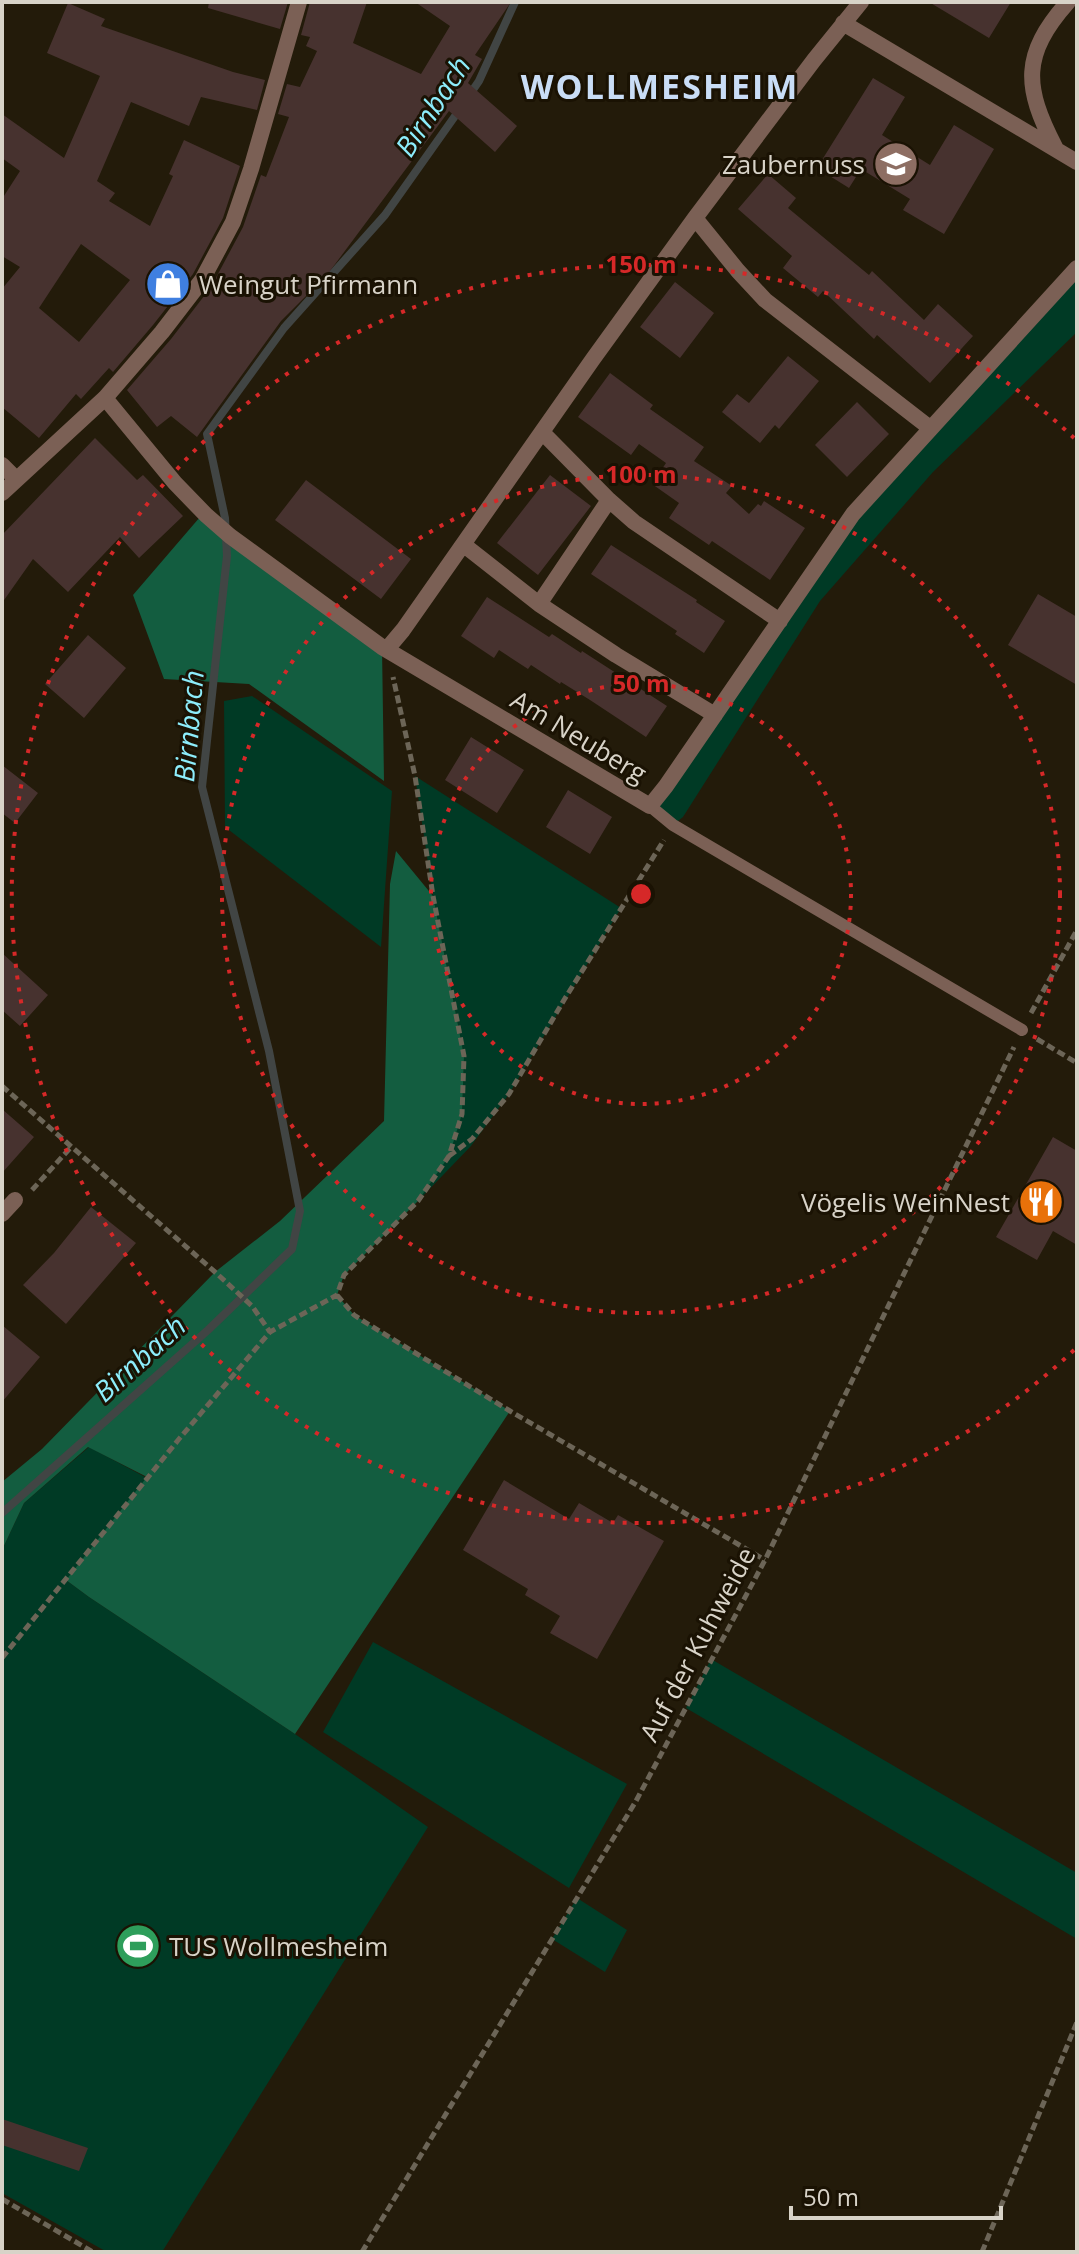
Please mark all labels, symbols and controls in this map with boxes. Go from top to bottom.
water label: Birnbach [386,49,478,163]
district label: WOLLMESHEIM [521,63,799,109]
school or university icon: Zaubernuss [872,140,920,188]
place label: Zaubernuss [722,146,865,182]
text: 150 m [606,247,676,280]
shop icon: Weingut Pfirmann [144,260,192,308]
place label: Weingut Pfirmann [199,266,418,302]
text: 100 m [606,457,676,490]
text: 50 m [612,666,670,699]
water label: Birnbach [164,669,212,783]
street label: Am Neuberg [504,681,654,791]
centre of rings [627,880,655,908]
restaurant icon: Vögelis WeinNest [1017,1178,1065,1226]
place label: Vögelis WeinNest [801,1184,1010,1220]
water label: Birnbach [85,1306,193,1410]
street label: Auf der Kuhweide [631,1540,763,1748]
sports icon: TUS Wollmesheim [114,1922,162,1970]
place label: TUS Wollmesheim [169,1928,388,1964]
scale bar [791,2170,1001,2220]
text: 50 m [803,2180,859,2213]

